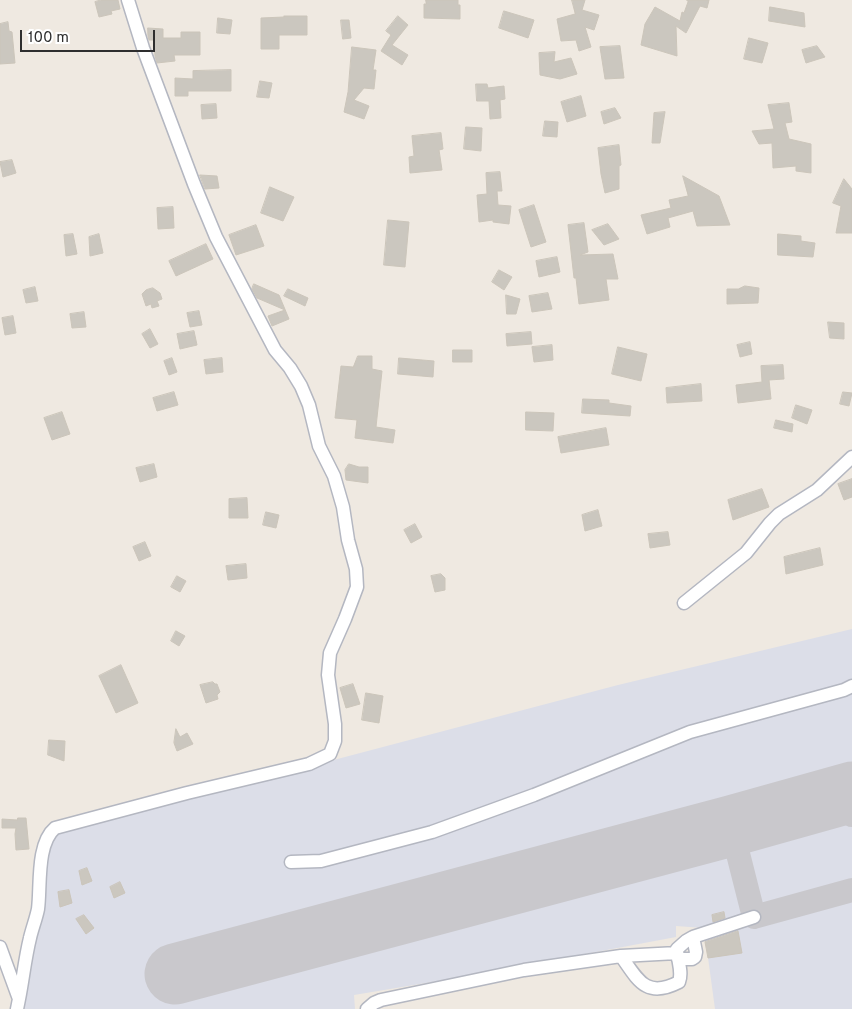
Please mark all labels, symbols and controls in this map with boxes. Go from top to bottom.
scale bar [22,20,158,52]
text: 100 m [28,29,69,48]

